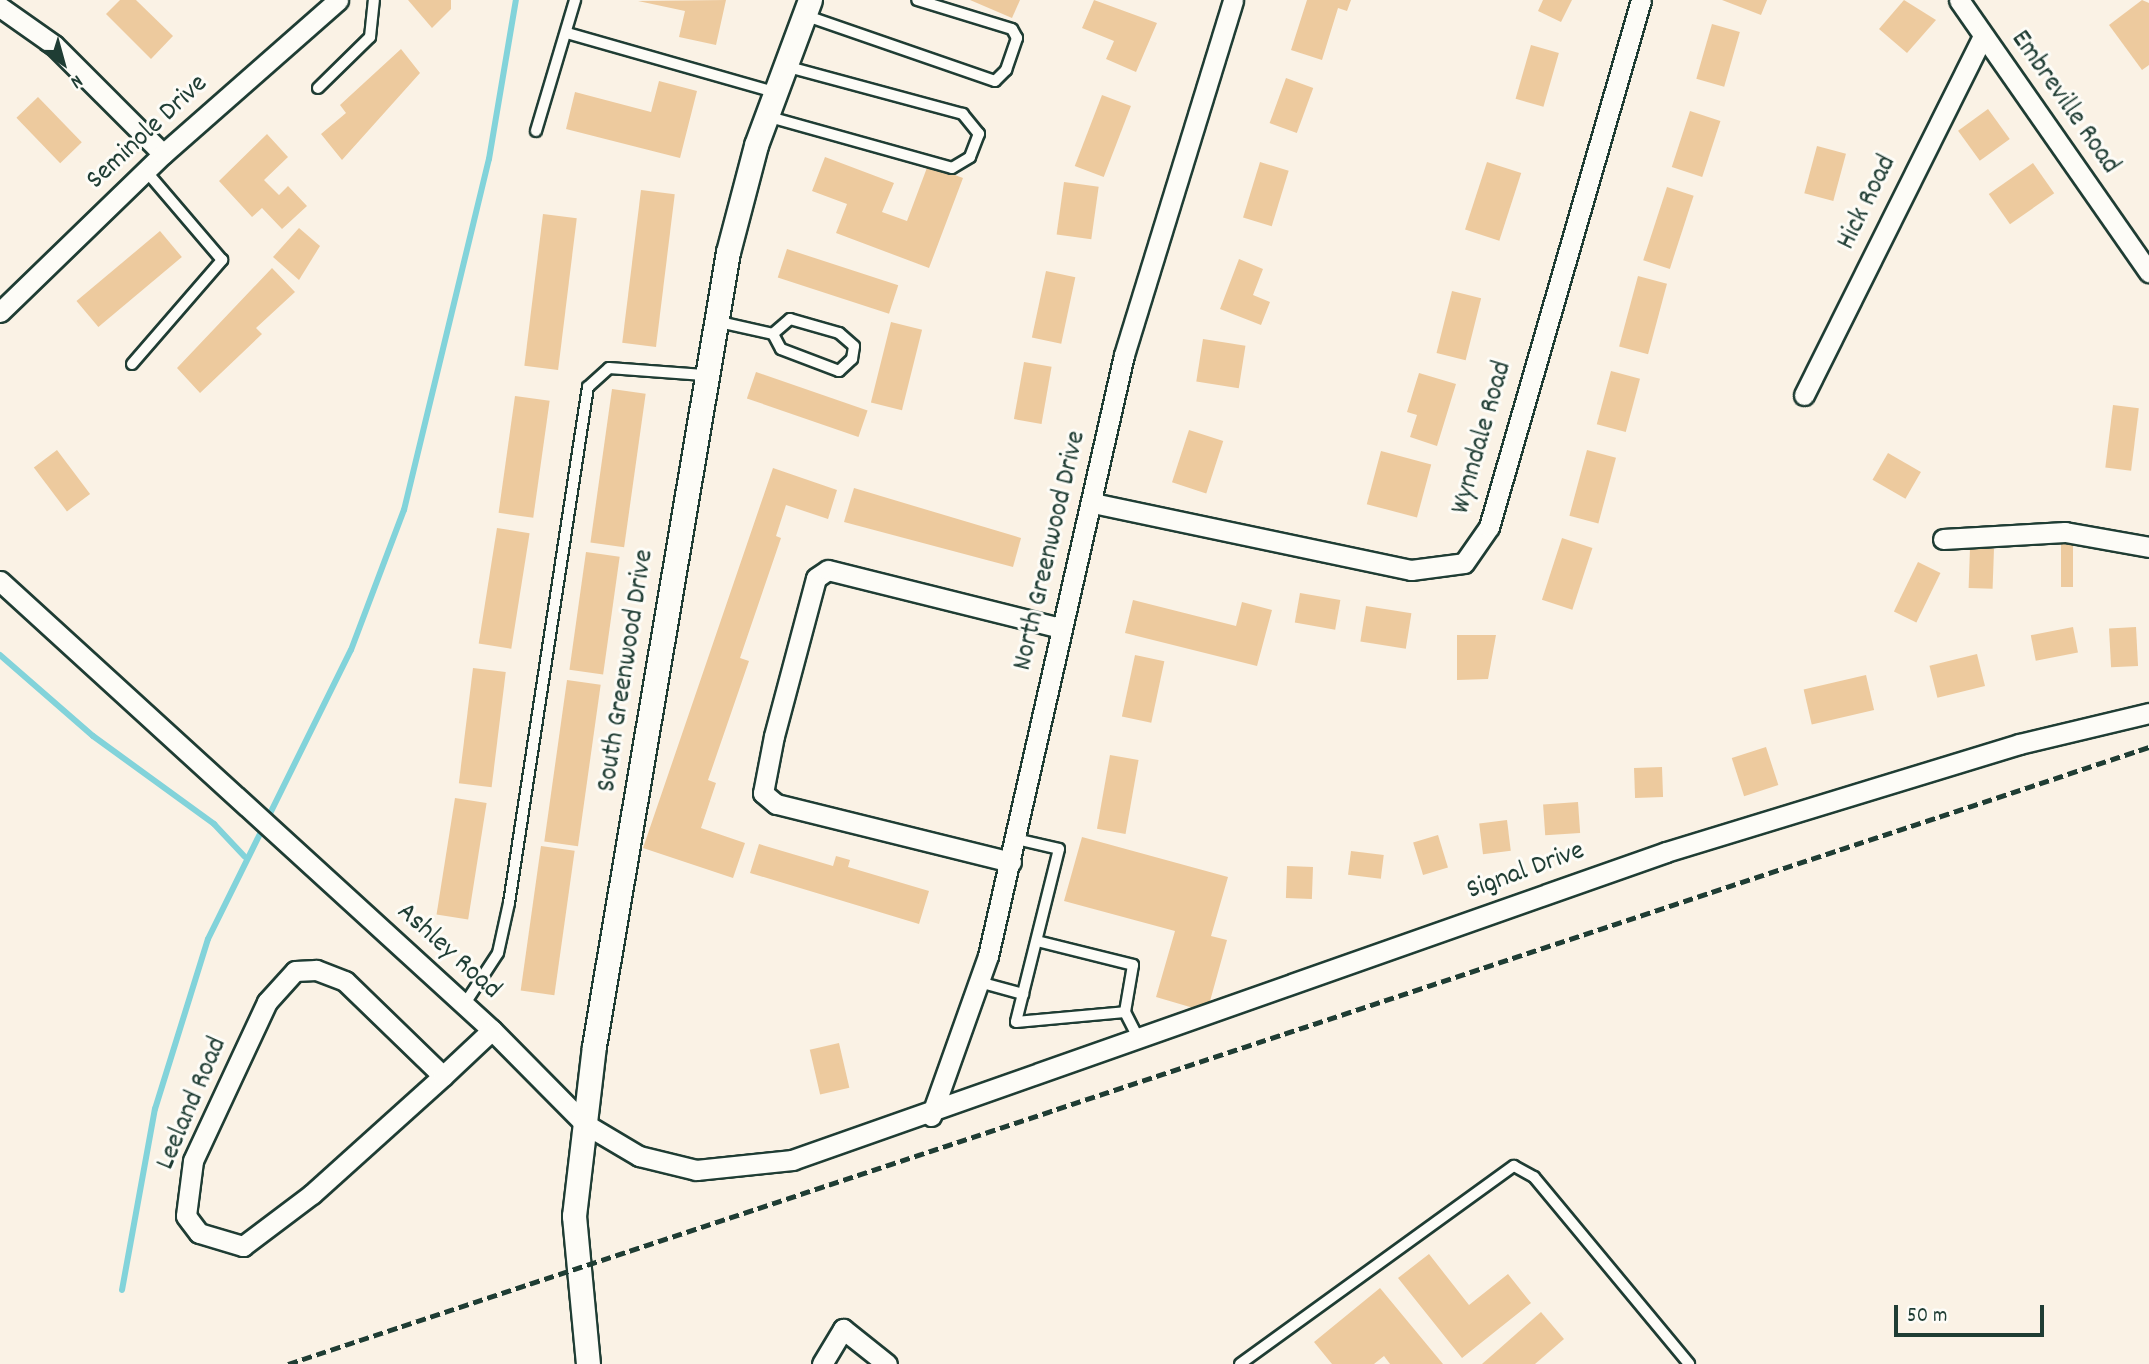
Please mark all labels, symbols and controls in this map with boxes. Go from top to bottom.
street label: Embreville Road [2002,25,2126,181]
north arrow [28,28,98,98]
text: N [64,67,87,94]
street label: Seminole Drive [80,68,216,198]
street label: Hick Road [1831,150,1905,256]
street label: Wynndale Road [1445,358,1521,518]
street label: North Greenwood Drive [1007,428,1095,674]
street label: South Greenwood Drive [591,547,663,795]
street label: Signal Drive [1463,835,1589,909]
street label: Ashley Road [389,896,507,1008]
street label: Leeland Road [150,1033,236,1175]
scale bar [1897,1290,2048,1334]
text: 50 m [1907,1302,1947,1332]

